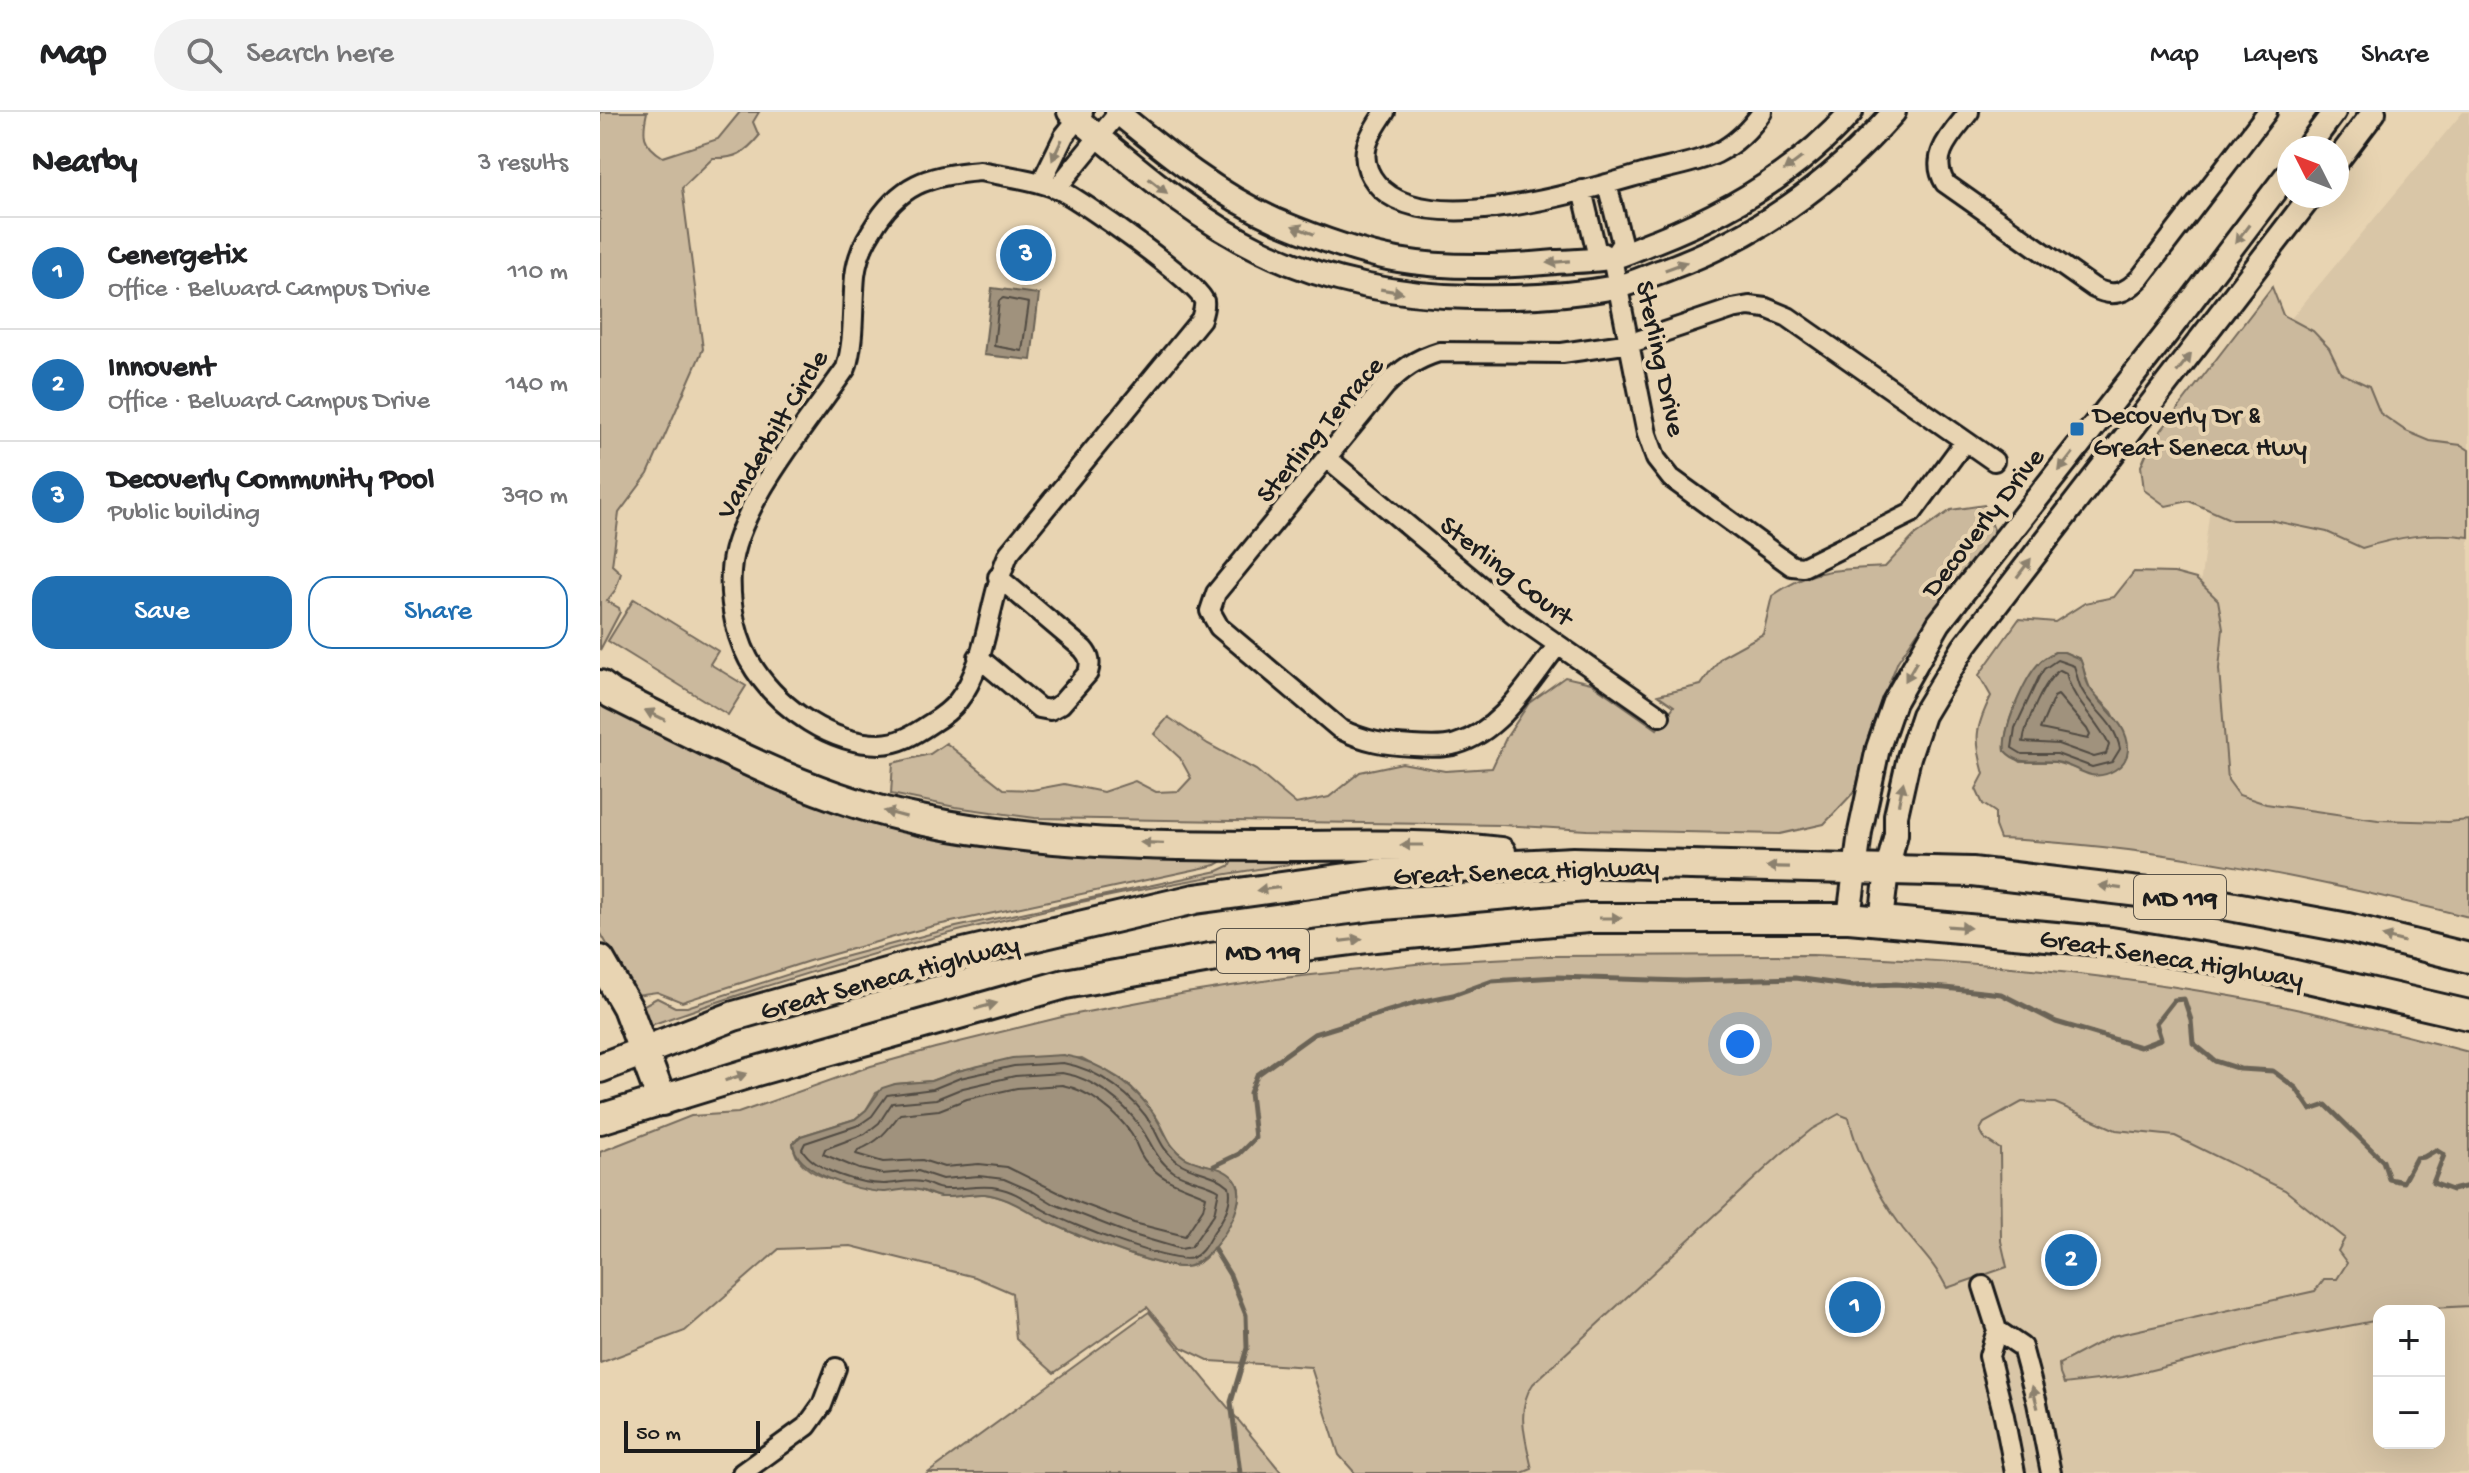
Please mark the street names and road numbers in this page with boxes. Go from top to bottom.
street label: Sterling Drive [1626,278,1691,440]
street label: Vanderbilt Circle [710,344,838,527]
street label: Sterling Terrace [1250,350,1393,511]
street label: Decoverly Drive [1915,442,2054,607]
street label: Sterling Court [1432,510,1581,637]
street label: Great Seneca Highway [1392,852,1660,895]
road number: MD 119 [2134,875,2226,919]
street label: Great Seneca Highway [2037,923,2306,998]
street label: Great Seneca Highway [757,929,1023,1030]
road number: MD 119 [1217,929,1309,973]

